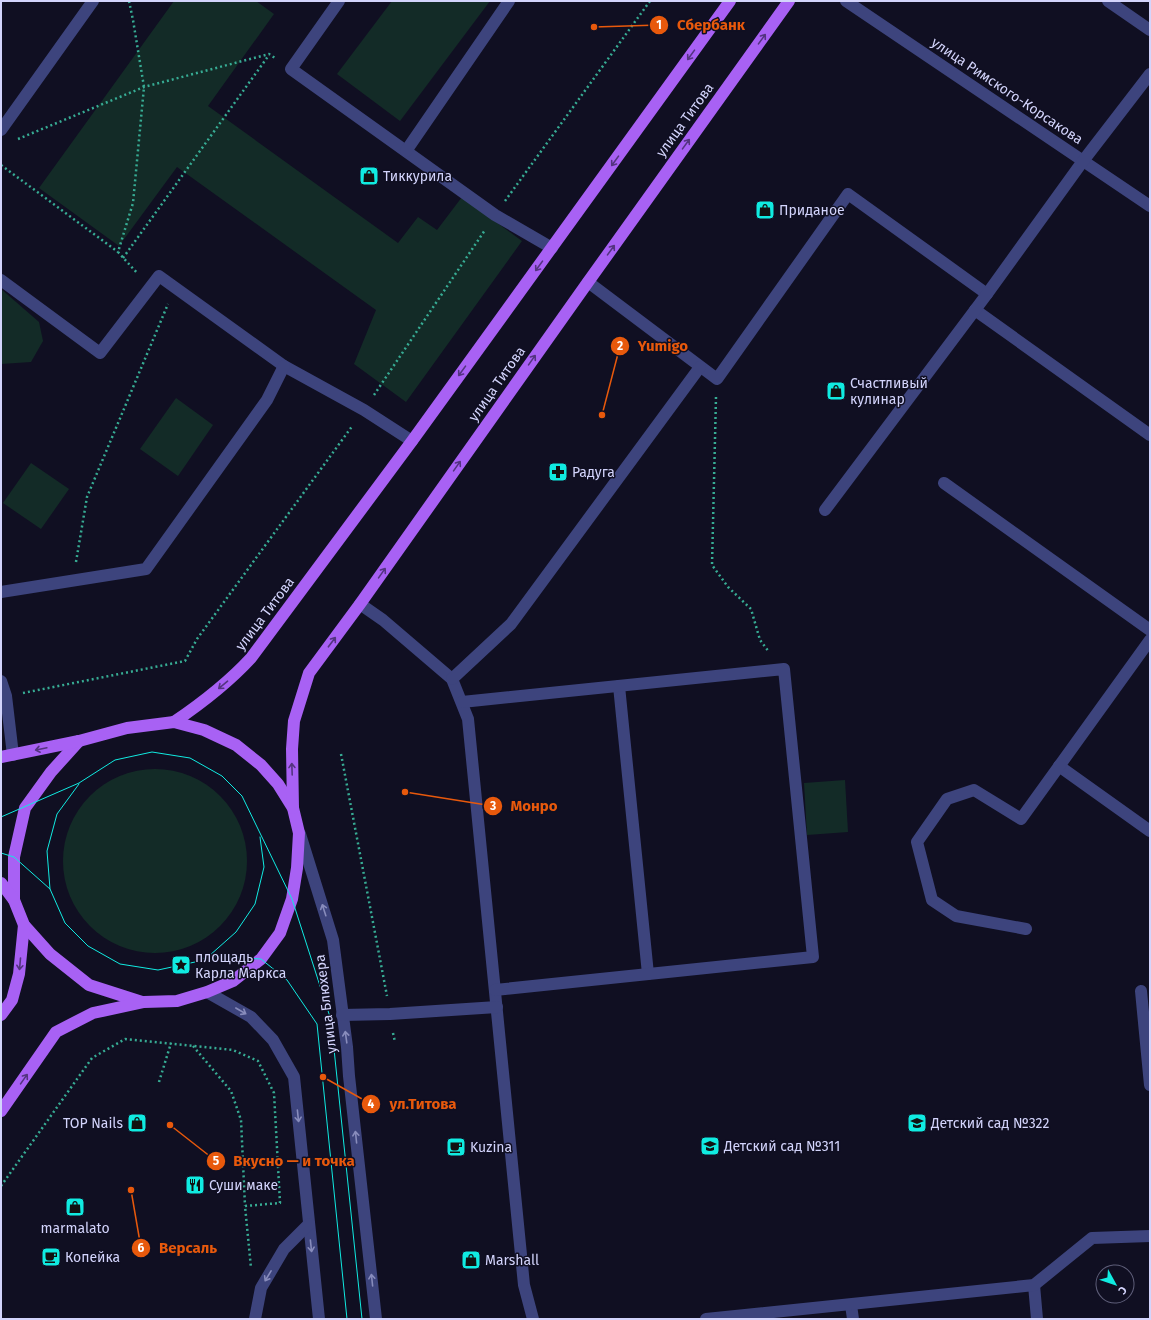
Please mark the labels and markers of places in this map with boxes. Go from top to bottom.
callout: Сбербанк [649,11,753,38]
shop icon: Тиккурила [358,165,380,187]
place label: Тиккурила [383,168,452,185]
shop icon: Приданое [754,199,776,221]
place label: Приданое [779,202,845,219]
callout: Yumigo [610,332,696,359]
place label: Счастливый кулинар [850,375,928,408]
shop icon: Счастливый кулинар [825,380,847,402]
pharmacy icon: Радуга [547,461,569,483]
place label: Радуга [572,464,615,481]
callout: Монро [483,793,566,820]
place label: площадь Карла Маркса [195,949,286,982]
place icon: площадь Карла Маркса [170,954,192,976]
callout: ул.Титова [361,1090,464,1117]
shop icon: TOP Nails [126,1112,148,1134]
school or university icon: Детский сад №322 [906,1112,928,1134]
place label: TOP Nails [63,1115,123,1132]
place label: Детский сад №322 [930,1115,1049,1132]
school or university icon: Детский сад №311 [699,1135,721,1157]
cafe icon: Kuzina [445,1136,467,1158]
place label: Детский сад №311 [723,1138,840,1155]
place label: Kuzina [470,1139,512,1156]
callout: Вкусно — и точка [206,1147,363,1174]
restaurant icon: Суши маке [184,1174,206,1196]
place label: Суши маке [209,1177,278,1194]
shop icon: marmalato [64,1196,86,1218]
place label: marmalato [40,1220,110,1237]
callout: Версаль [131,1234,225,1261]
cafe icon: Копейка [40,1246,62,1268]
place label: Копейка [65,1249,120,1266]
shop icon: Marshall [460,1249,482,1271]
place label: Marshall [485,1252,539,1269]

